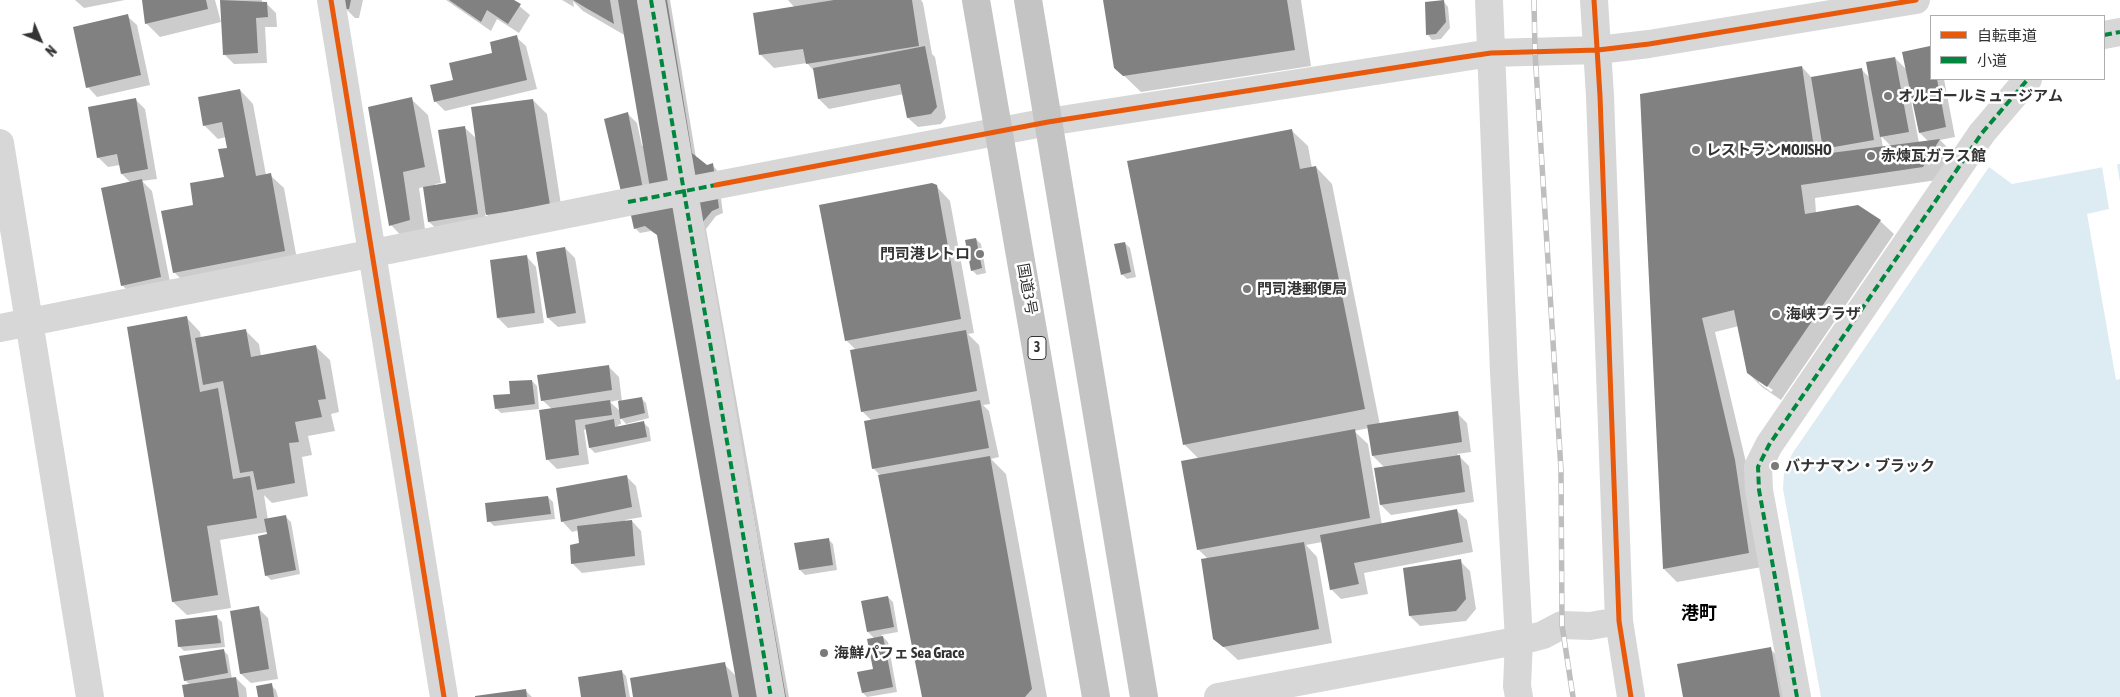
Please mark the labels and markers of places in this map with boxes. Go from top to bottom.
place label: オルゴールミュージアム [1898,87,2063,105]
marker: オルゴールミュージアム [1882,90,1894,102]
place label: レストランMOJISHO [1706,141,1832,159]
marker: レストランMOJISHO [1690,144,1702,156]
place label: 赤煉瓦ガラス館 [1881,147,1986,165]
marker: 赤煉瓦ガラス館 [1865,150,1877,162]
place label: 門司港レトロ [880,245,970,263]
marker: 門司港レトロ [974,248,986,260]
place label: 門司港郵便局 [1257,280,1347,298]
marker: 門司港郵便局 [1241,283,1253,295]
place label: 海峡プラザ [1786,305,1861,323]
marker: 海峡プラザ [1770,308,1782,320]
place label: バナナマン・ブラック [1785,457,1935,475]
marker: バナナマン・ブラック [1769,460,1781,472]
place label: 海鮮パフェ Sea Grace [834,644,965,662]
marker: 海鮮パフェ Sea Grace [818,647,830,659]

